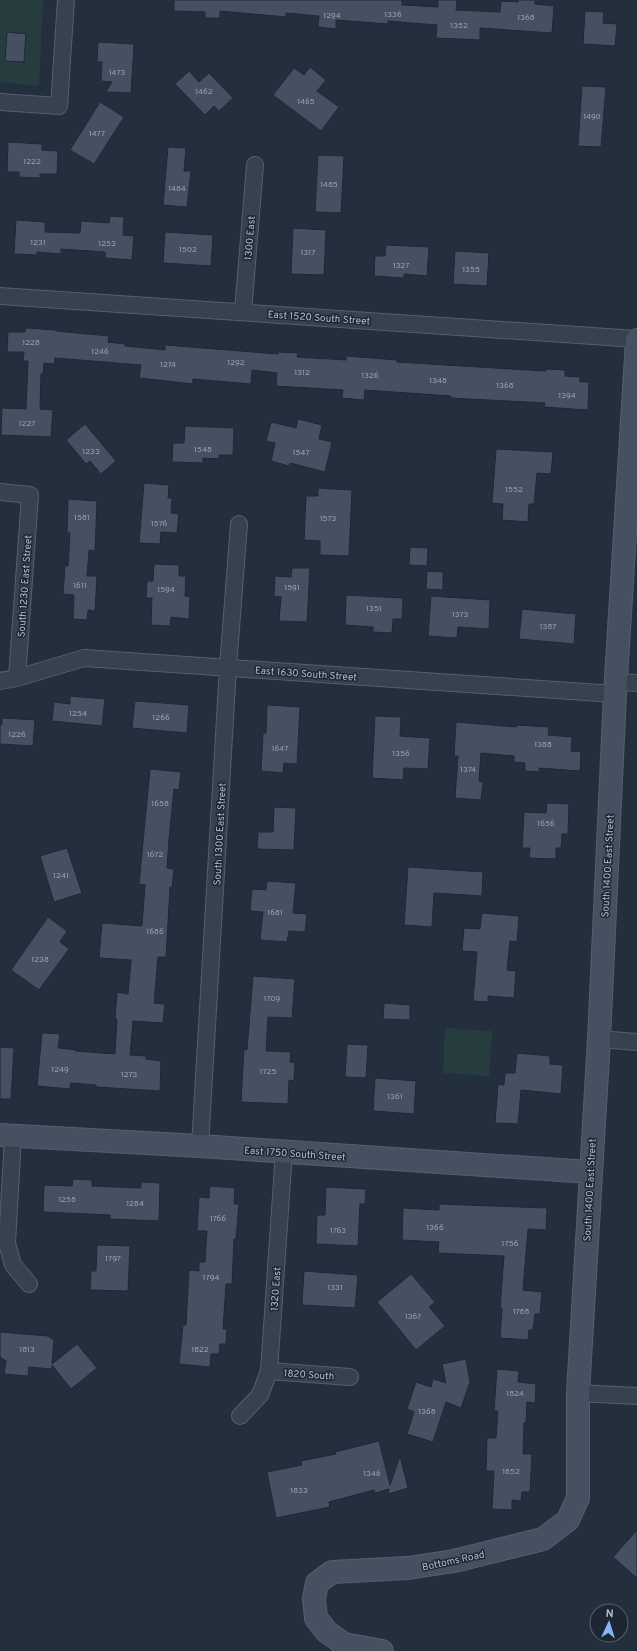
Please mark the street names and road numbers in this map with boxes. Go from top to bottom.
street label: 1300 East [242,215,259,261]
street label: East 1520 South Street [267,308,371,329]
street label: South 1230 East Street [15,534,36,638]
street label: East 1630 South Street [254,664,358,685]
street label: South 1300 East Street [211,782,230,886]
street label: South 1400 East Street [599,814,618,918]
street label: South 1400 East Street [581,1138,600,1242]
street label: East 1750 South Street [244,1144,346,1165]
street label: 1320 East [268,1266,285,1312]
street label: 1820 South [283,1367,335,1384]
street label: Bottoms Road [421,1548,486,1574]

